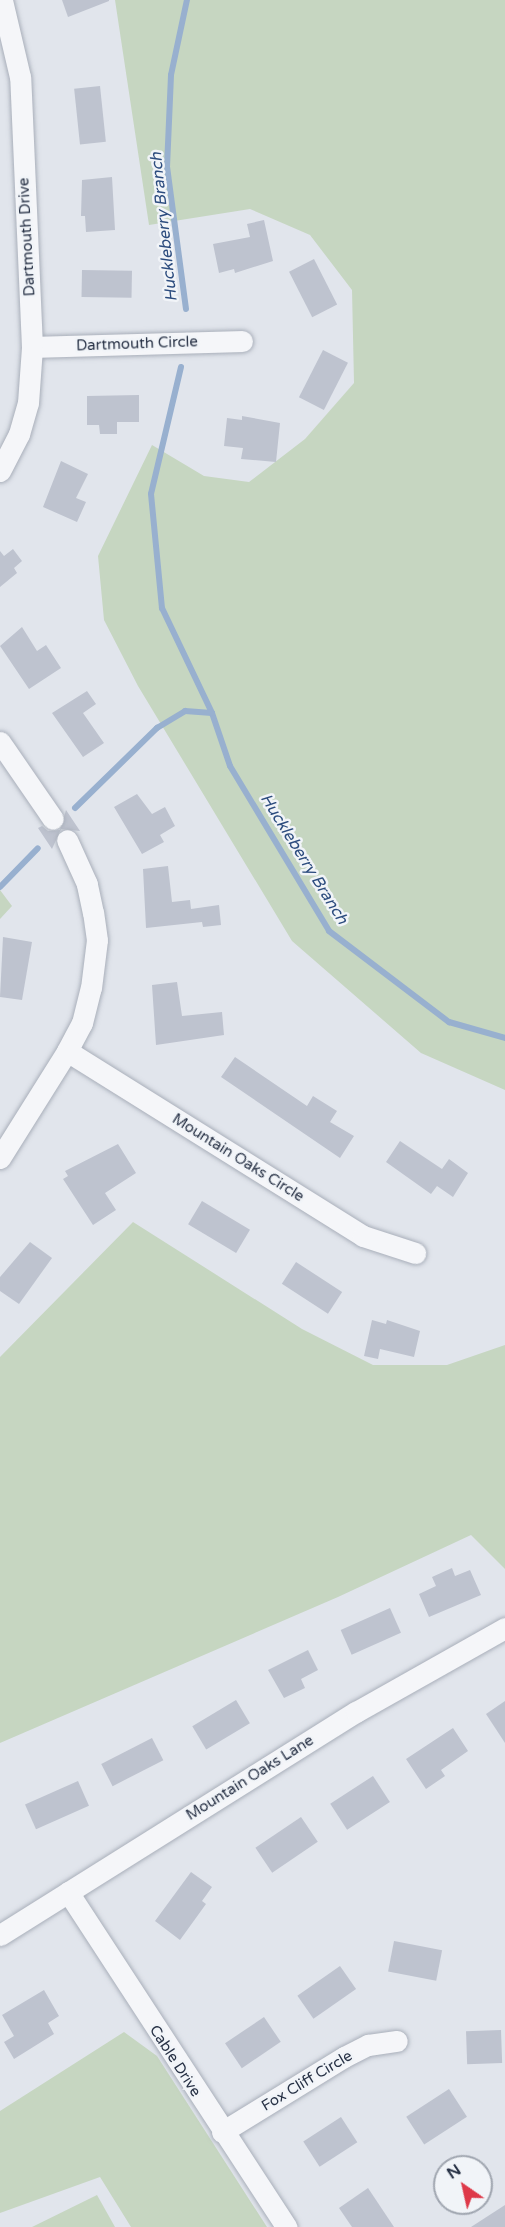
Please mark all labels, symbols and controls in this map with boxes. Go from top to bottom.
water label: Huckleberry Branch [147,151,181,303]
street label: Dartmouth Drive [15,177,39,297]
street label: Dartmouth Circle [76,333,198,355]
water label: Huckleberry Branch [256,790,352,928]
street label: Mountain Oaks Circle [169,1110,307,1206]
street label: Mountain Oaks Lane [183,1731,317,1825]
street label: Cable Drive [145,2022,205,2100]
street label: Fox Cliff Circle [258,2047,356,2115]
north arrow [433,2155,493,2215]
text: N [443,2160,465,2184]

